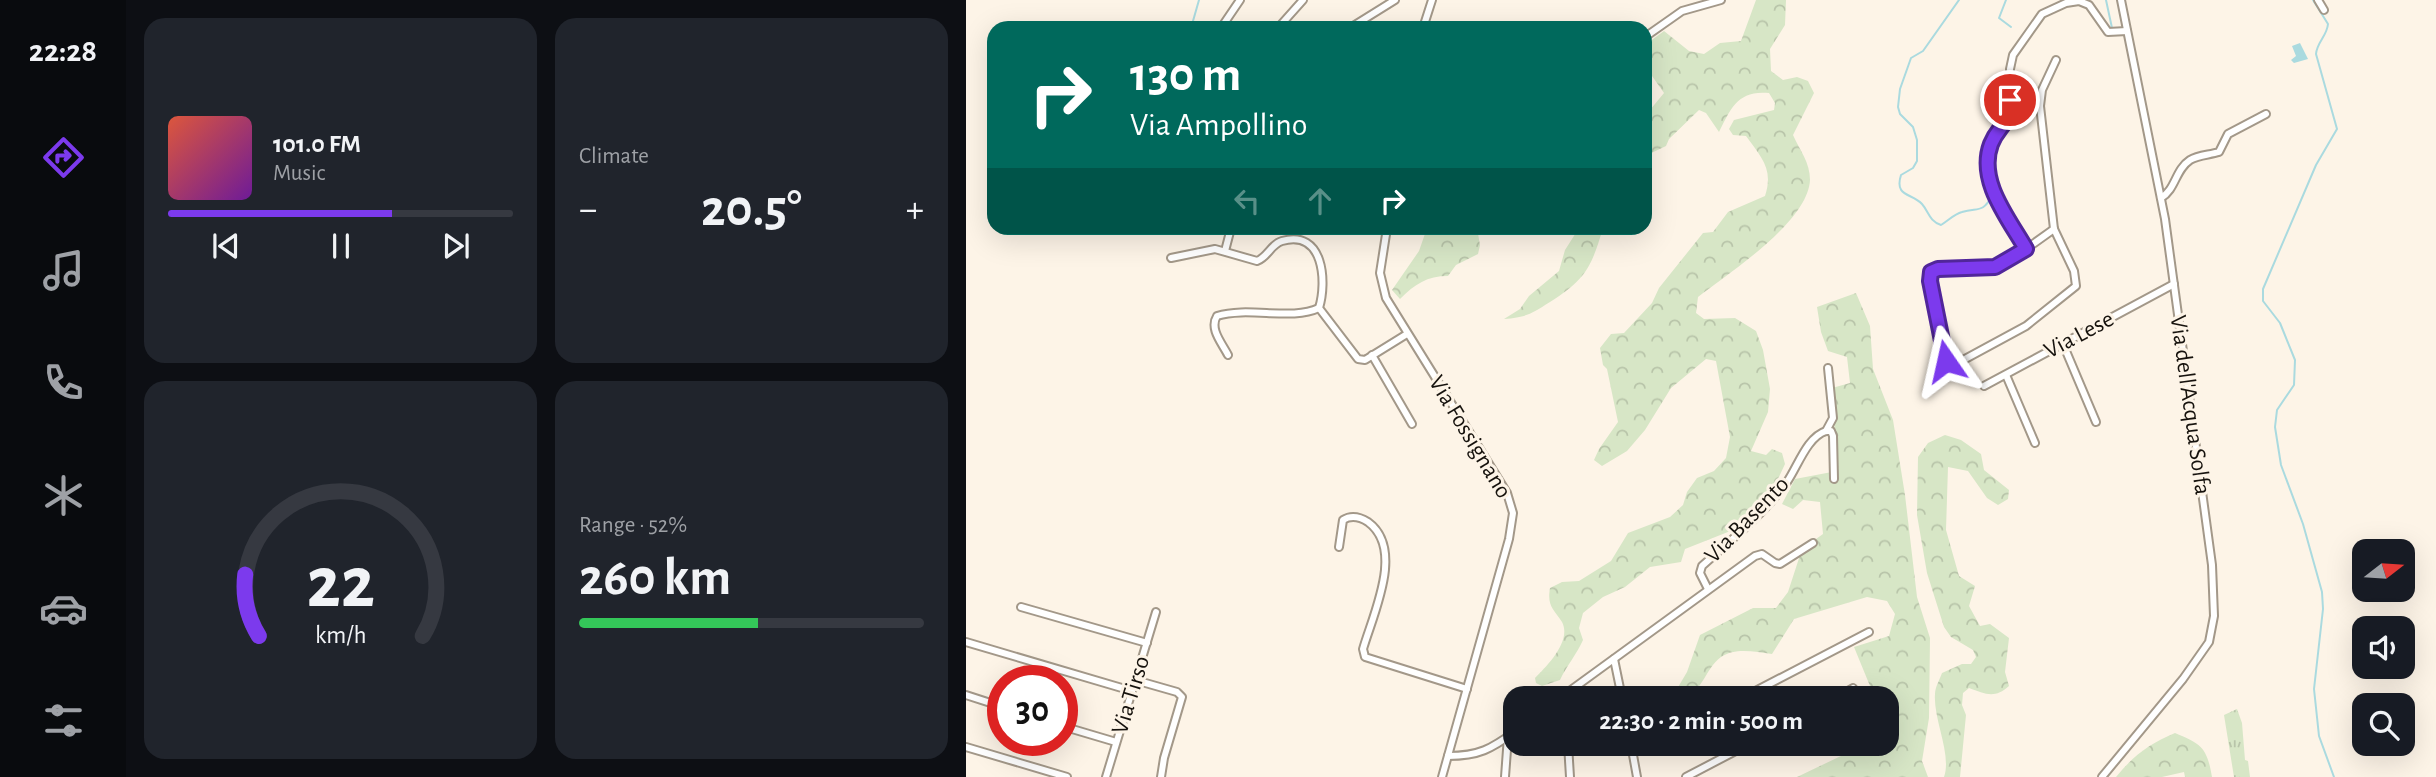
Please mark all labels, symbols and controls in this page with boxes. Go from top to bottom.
text: 22:28 [29,35,97,67]
icon: right [1015,49,1106,140]
text: 130 m [1130,51,1241,100]
pin [1980,70,2040,130]
icon: arrive [1991,81,2029,119]
text: Via Ampollino [1130,109,1307,141]
text: 101.0 FM [273,131,361,157]
icon: directions [39,133,88,182]
text: Climate [579,145,649,168]
text: Music [273,162,325,185]
icon: left [1228,182,1266,220]
icon: ahead [1301,182,1339,220]
icon: right [1374,182,1412,220]
text: 20.5° [701,183,802,235]
text: − [579,191,597,229]
text: + [906,191,924,229]
icon: previous [207,227,245,265]
icon: pause [322,227,360,265]
icon: next [437,227,475,265]
icon: music [39,246,88,295]
street label: Via Lese [2040,307,2118,363]
street label: Via dell'Acqua Solfa [2166,314,2214,496]
position arrow [1909,324,1983,398]
icon: phone [39,358,88,407]
street label: Via Fossignano [1424,372,1516,502]
icon: climate [39,471,88,520]
street label: Via Basento [1700,472,1794,568]
text: Range · 52% [579,514,687,537]
north arrow [2352,539,2415,602]
map controls [2352,539,2415,756]
text: 22 [306,548,375,621]
text: 260 km [579,552,731,604]
icon: car [39,584,88,633]
button: sound [2352,616,2415,679]
text: km/h [315,623,366,648]
street label: Via Tirso [1108,653,1154,737]
speed limit sign: 30 [987,665,1078,756]
button: search [2352,693,2415,756]
icon: filters [39,696,88,745]
text: 22:30 · 2 min · 500 m [1599,708,1803,734]

